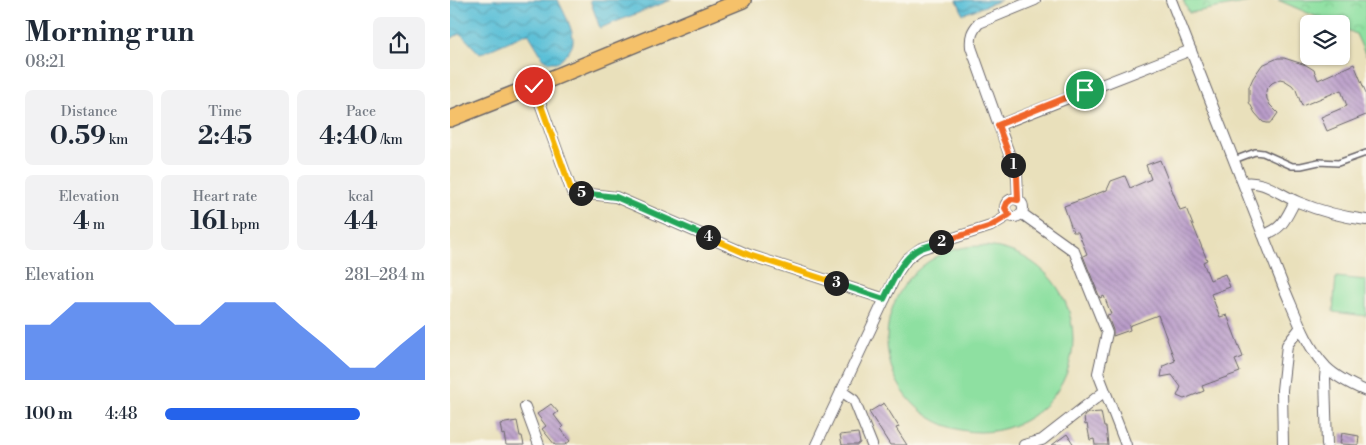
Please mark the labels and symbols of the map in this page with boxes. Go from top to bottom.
pin [513,65,555,107]
pin [1064,69,1106,111]
pin: 1 [1000,152,1026,178]
pin: 5 [568,180,594,206]
pin: 4 [696,224,720,250]
pin: 2 [928,230,954,254]
pin: 3 [824,270,848,296]

